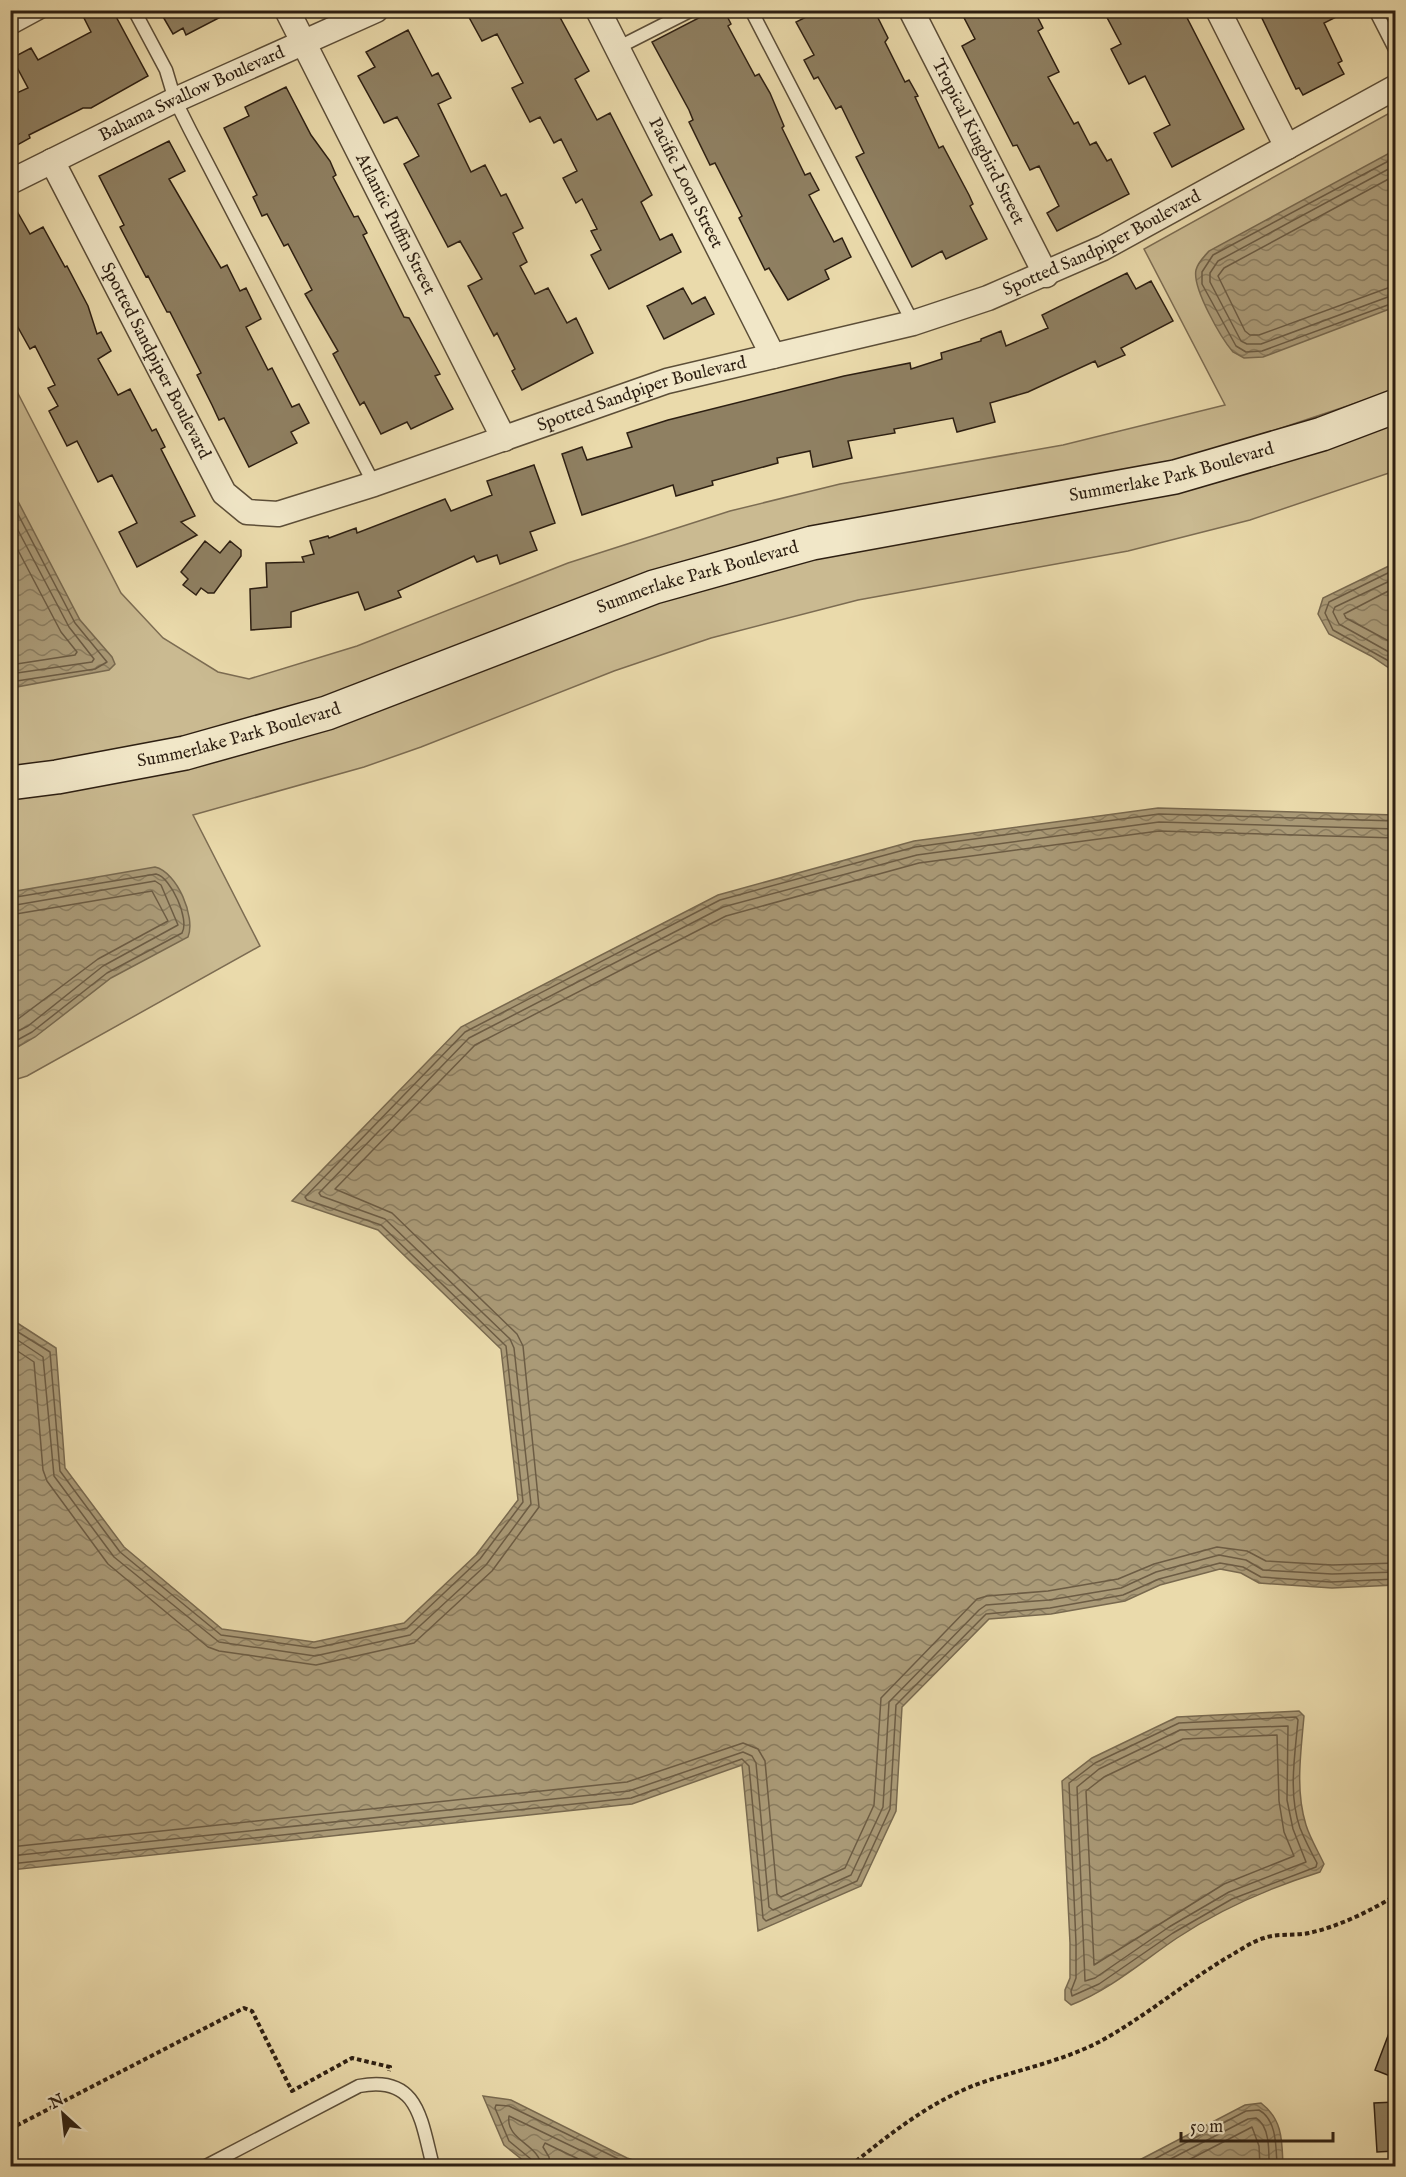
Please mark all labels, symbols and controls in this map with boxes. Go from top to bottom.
street label: Bahama Swallow Boulevard [95,41,289,147]
street label: Tropical Kingbird Street [926,55,1030,229]
street label: Pacific Loon Street [643,114,728,252]
street label: Atlantic Puffin Street [350,149,441,299]
street label: Spotted Sandpiper Boulevard [999,185,1205,302]
street label: Spotted Sandpiper Boulevard [95,259,216,463]
street label: Spotted Sandpiper Boulevard [534,351,749,437]
street label: Summerlake Park Boulevard [1067,437,1277,508]
street label: Summerlake Park Boulevard [593,536,801,619]
street label: Summerlake Park Boulevard [135,697,344,773]
north arrow [33,2084,93,2144]
text: N [45,2090,68,2115]
scale bar [1181,2105,1332,2143]
text: 50 m [1190,2116,1223,2139]

